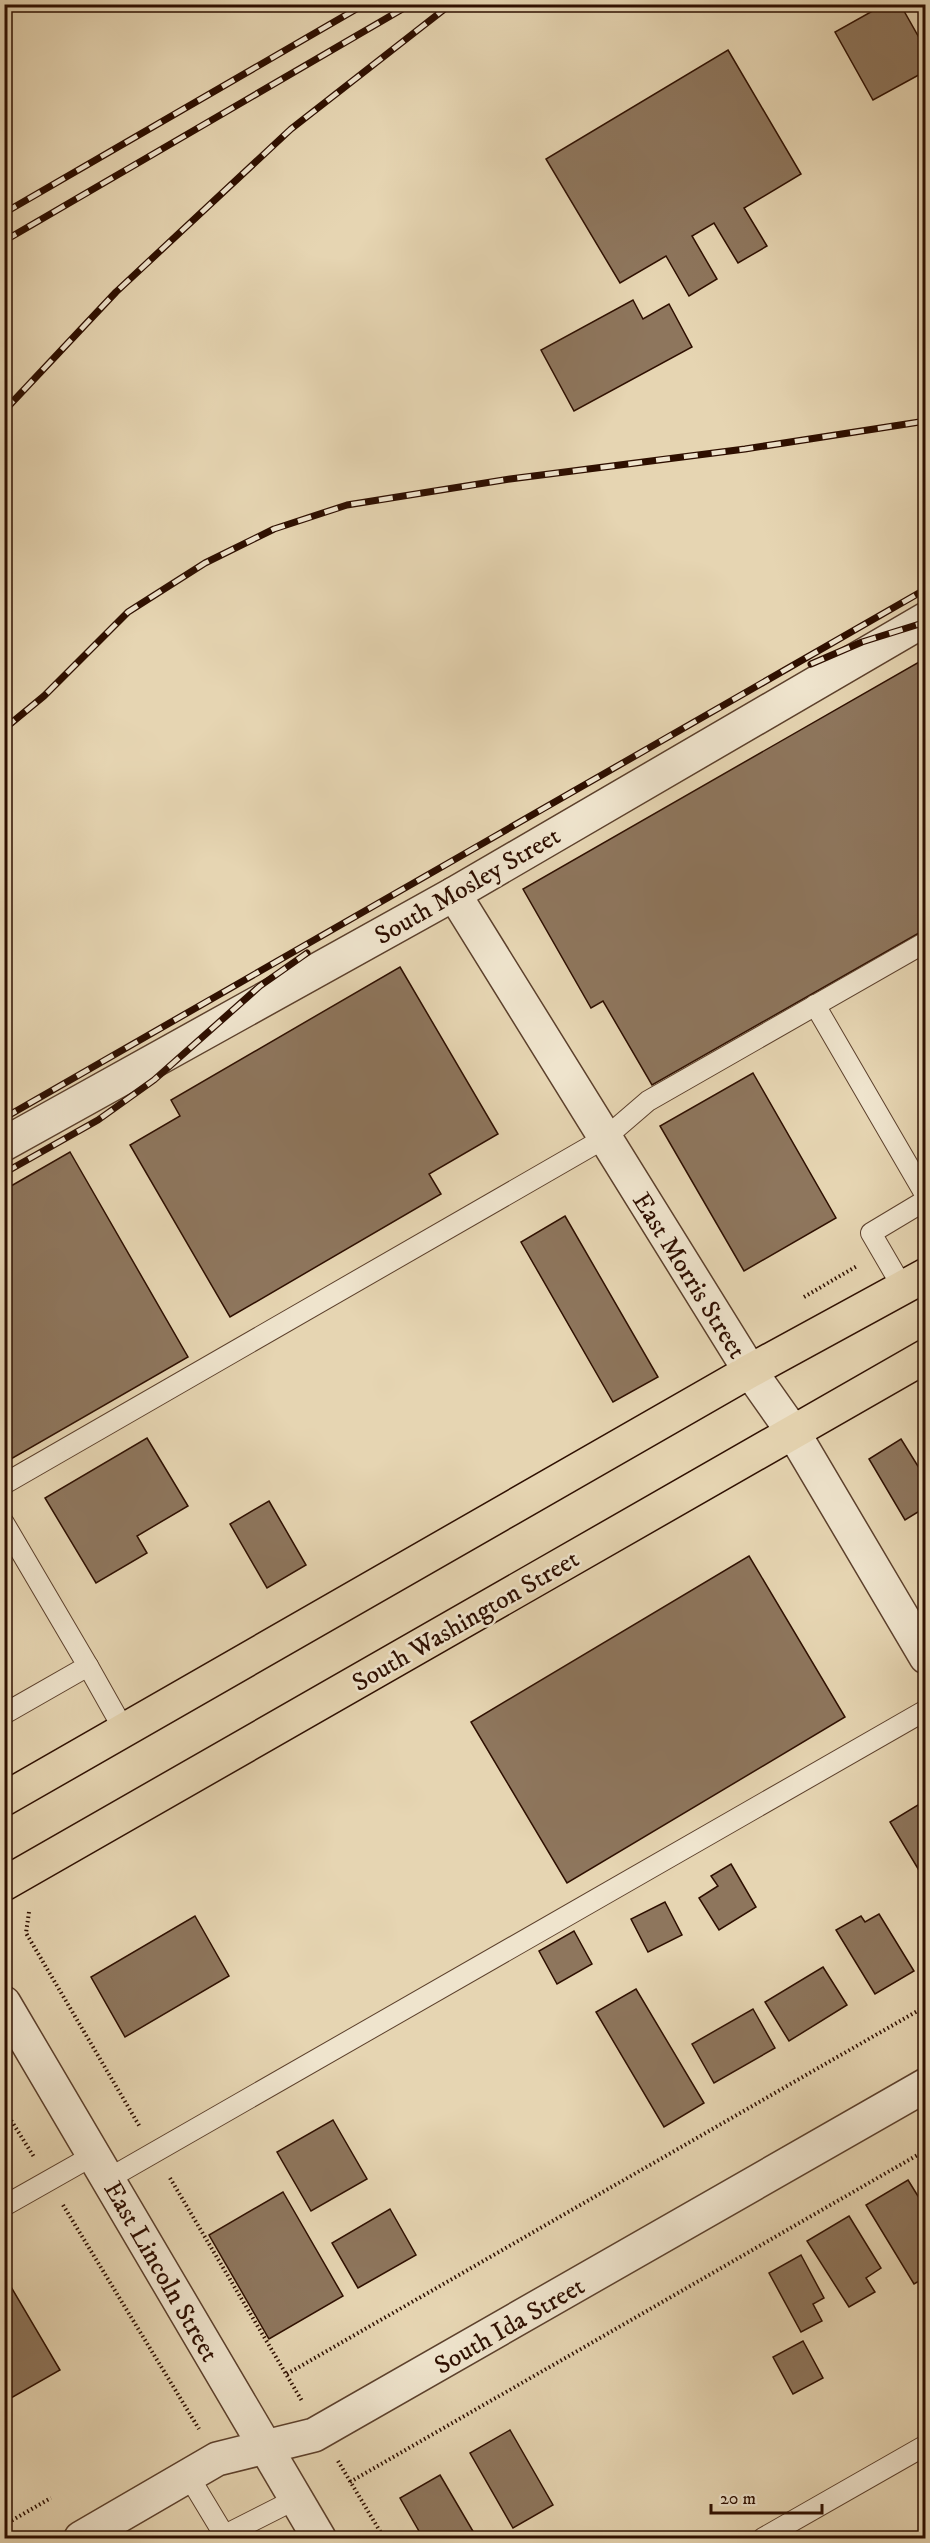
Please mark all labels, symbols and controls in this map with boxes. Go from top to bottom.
street label: South Mosley Street [369,820,566,953]
street label: East Morris Street [624,1187,753,1365]
street label: South Washington Street [346,1543,585,1700]
street label: East Lincoln Street [96,2176,226,2368]
street label: South Ida Street [429,2270,591,2383]
scale bar [711,2477,822,2515]
text: 20 m [720,2488,756,2510]

